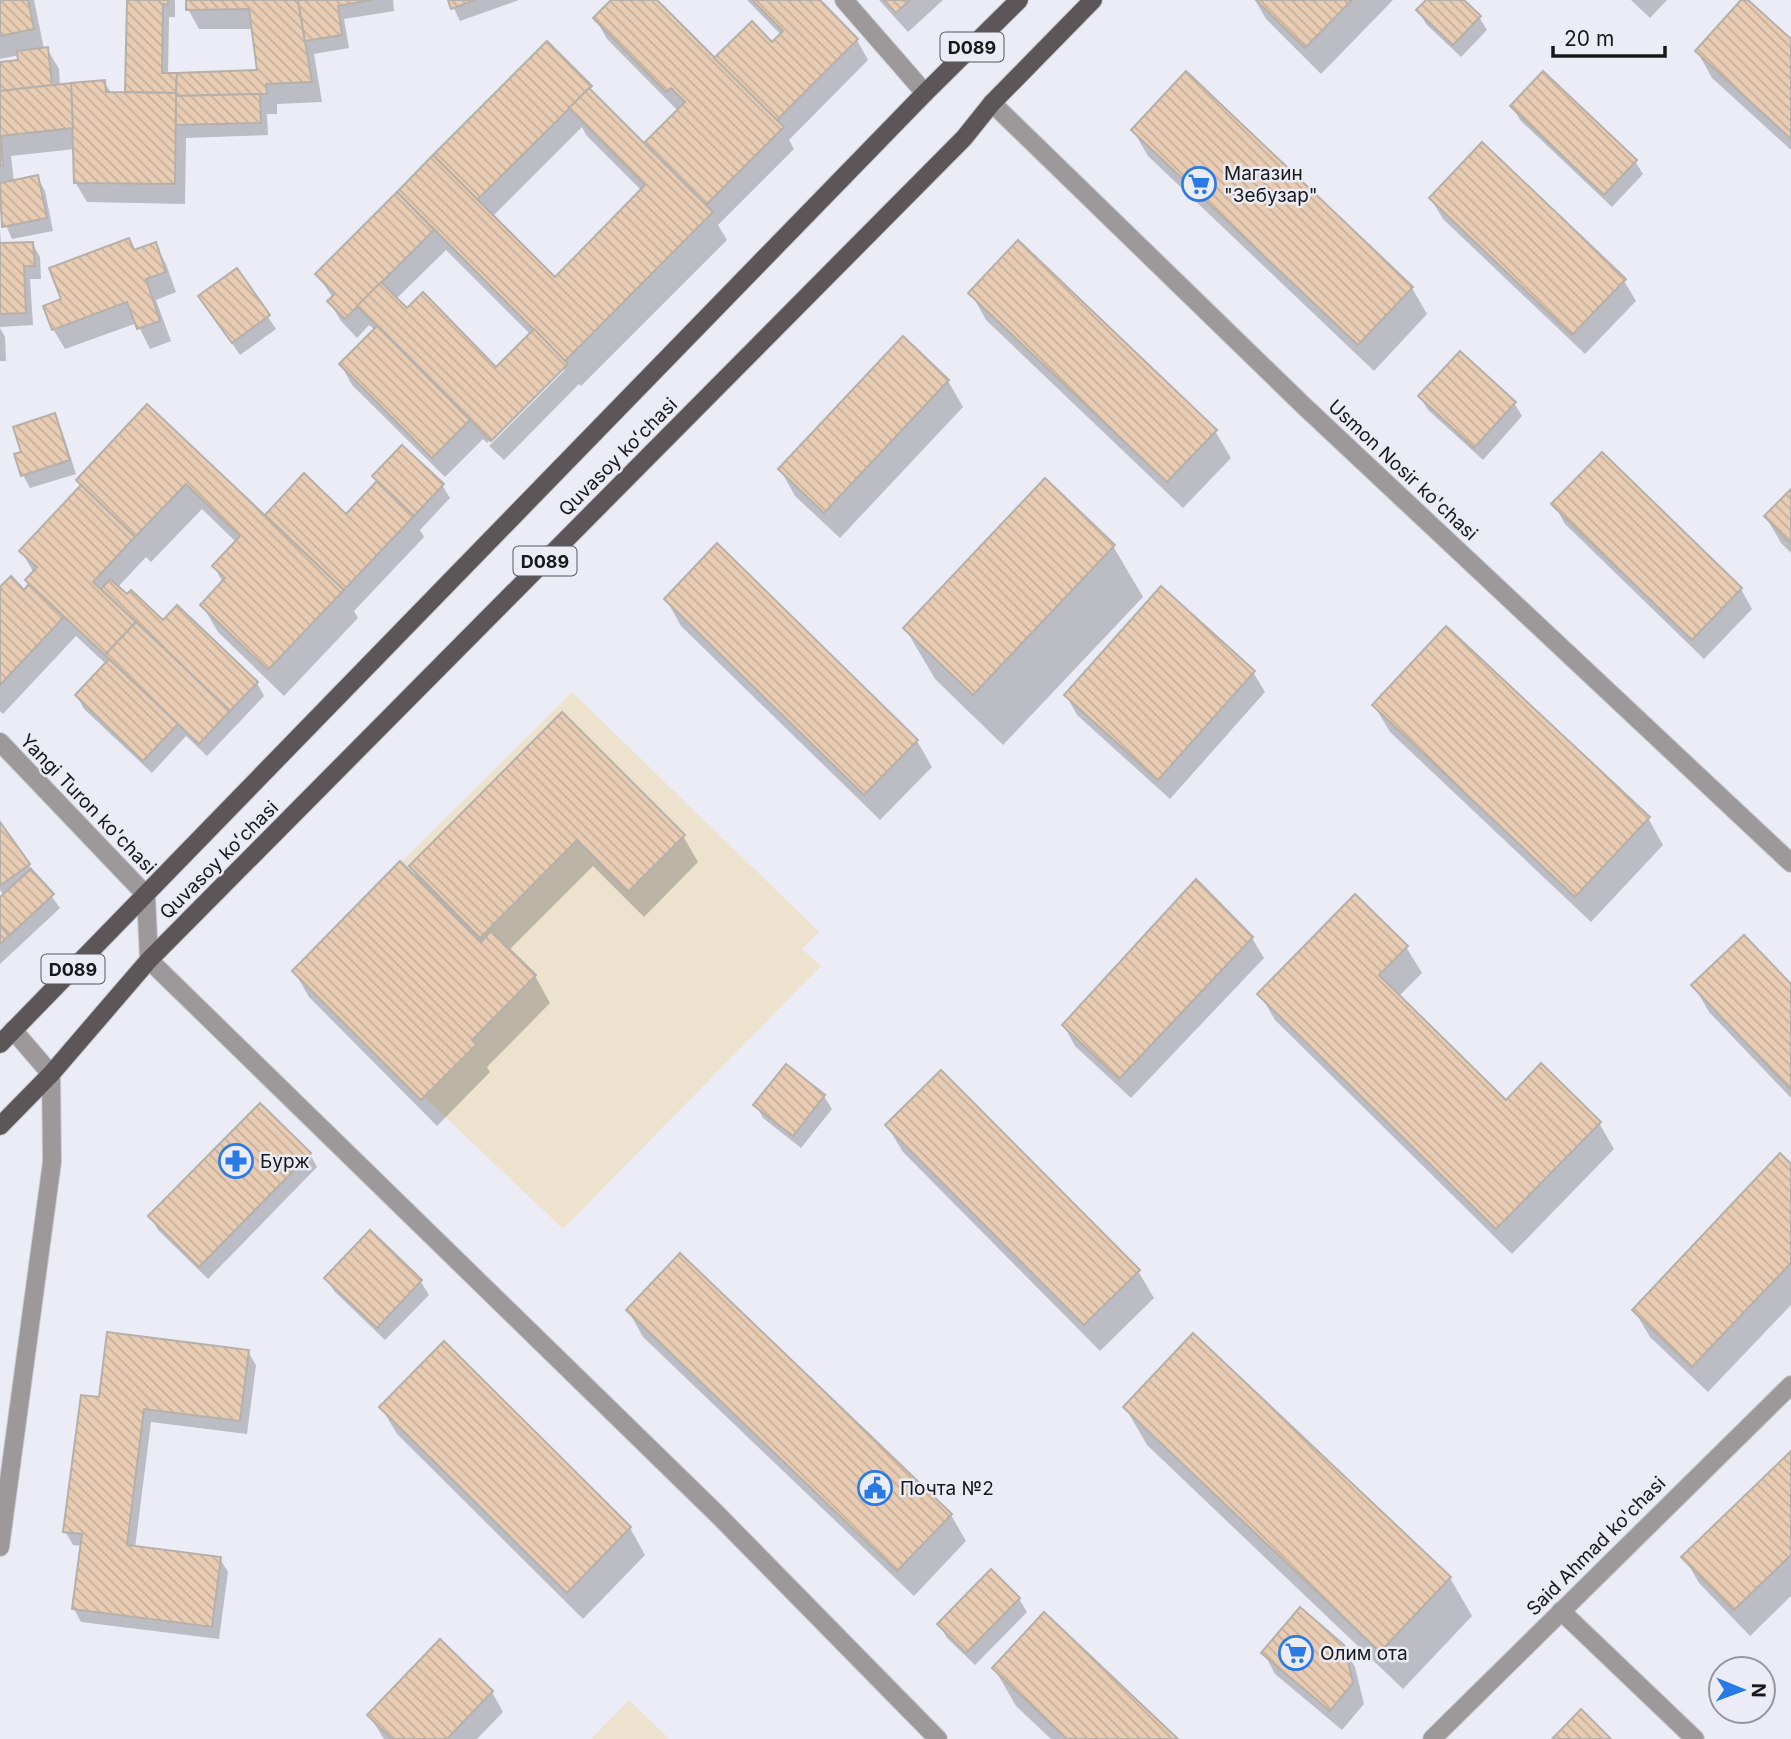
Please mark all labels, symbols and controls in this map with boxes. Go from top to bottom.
scale bar [1553,14,1665,58]
text: 20 m [1564,26,1614,51]
road number: D089 [940,32,1004,62]
place label: Магазин "Зебузар" [1224,162,1318,207]
supermarket icon: Магазин "Зебузар" [1180,165,1218,203]
street label: Quvasoy koʻchasi [554,393,682,521]
street label: Usmon Nosir ko'chasi [1324,395,1482,545]
road number: D089 [514,546,576,576]
street label: Yangi Turon ko'chasi [15,729,161,879]
street label: Quvasoy koʻchasi [155,796,283,924]
road number: D089 [42,954,104,984]
pharmacy icon: Бурж [217,1142,255,1180]
place label: Бурж [260,1150,310,1173]
public building icon: Почта №2 [856,1469,894,1507]
street label: Said Ahmad ko'chasi [1522,1472,1670,1620]
place label: Почта №2 [900,1477,994,1500]
supermarket icon: Олим ота [1277,1634,1315,1672]
place label: Олим ота [1320,1642,1408,1665]
north arrow [1707,1655,1777,1725]
text: N [1747,1683,1770,1698]

